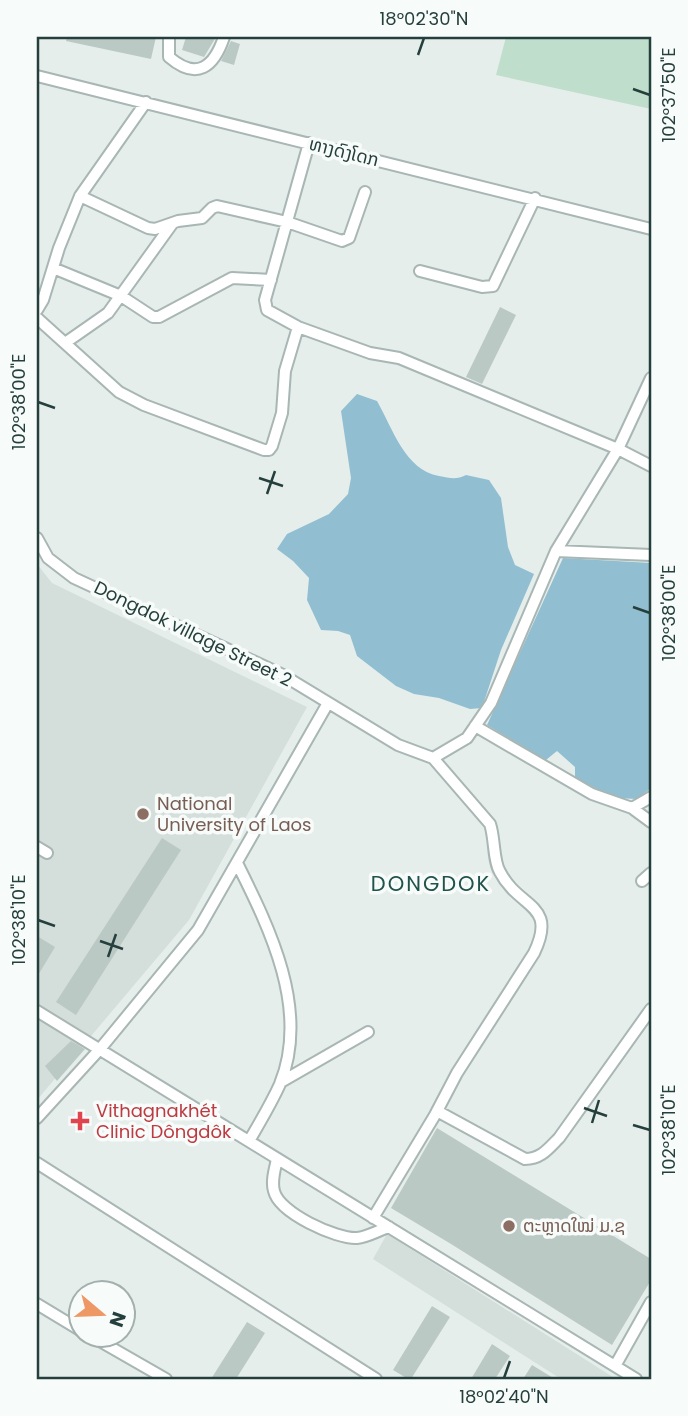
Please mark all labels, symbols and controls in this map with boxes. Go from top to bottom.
text: 18°02'30"N [380,6,468,31]
text: 102°37'50"E [656,47,681,143]
street label: ທາງດົງໂດກ [307,131,382,172]
text: 102°38'00"E [6,354,31,450]
text: 102°38'00"E [656,565,681,661]
street label: Dongdok village Street 2 [90,575,296,692]
place label: National University of Laos [157,791,312,837]
marker: National University of Laos [135,806,151,822]
district label: DONGDOK [371,869,491,898]
text: 102°38'10"E [6,874,31,966]
text: 102°38'10"E [656,1084,681,1176]
place label: Vithagnakhét Clinic Dôngdôk [96,1098,232,1144]
marker: Vithagnakhét Clinic Dôngdôk [70,1111,90,1131]
place label: ຕະຫຼາດໃໝ່ ມ.ຊ [523,1213,625,1238]
marker: ຕະຫຼາດໃໝ່ ມ.ຊ [501,1218,517,1234]
north arrow [66,1280,136,1350]
text: N [103,1308,133,1331]
text: 18°02'40"N [459,1384,549,1409]

